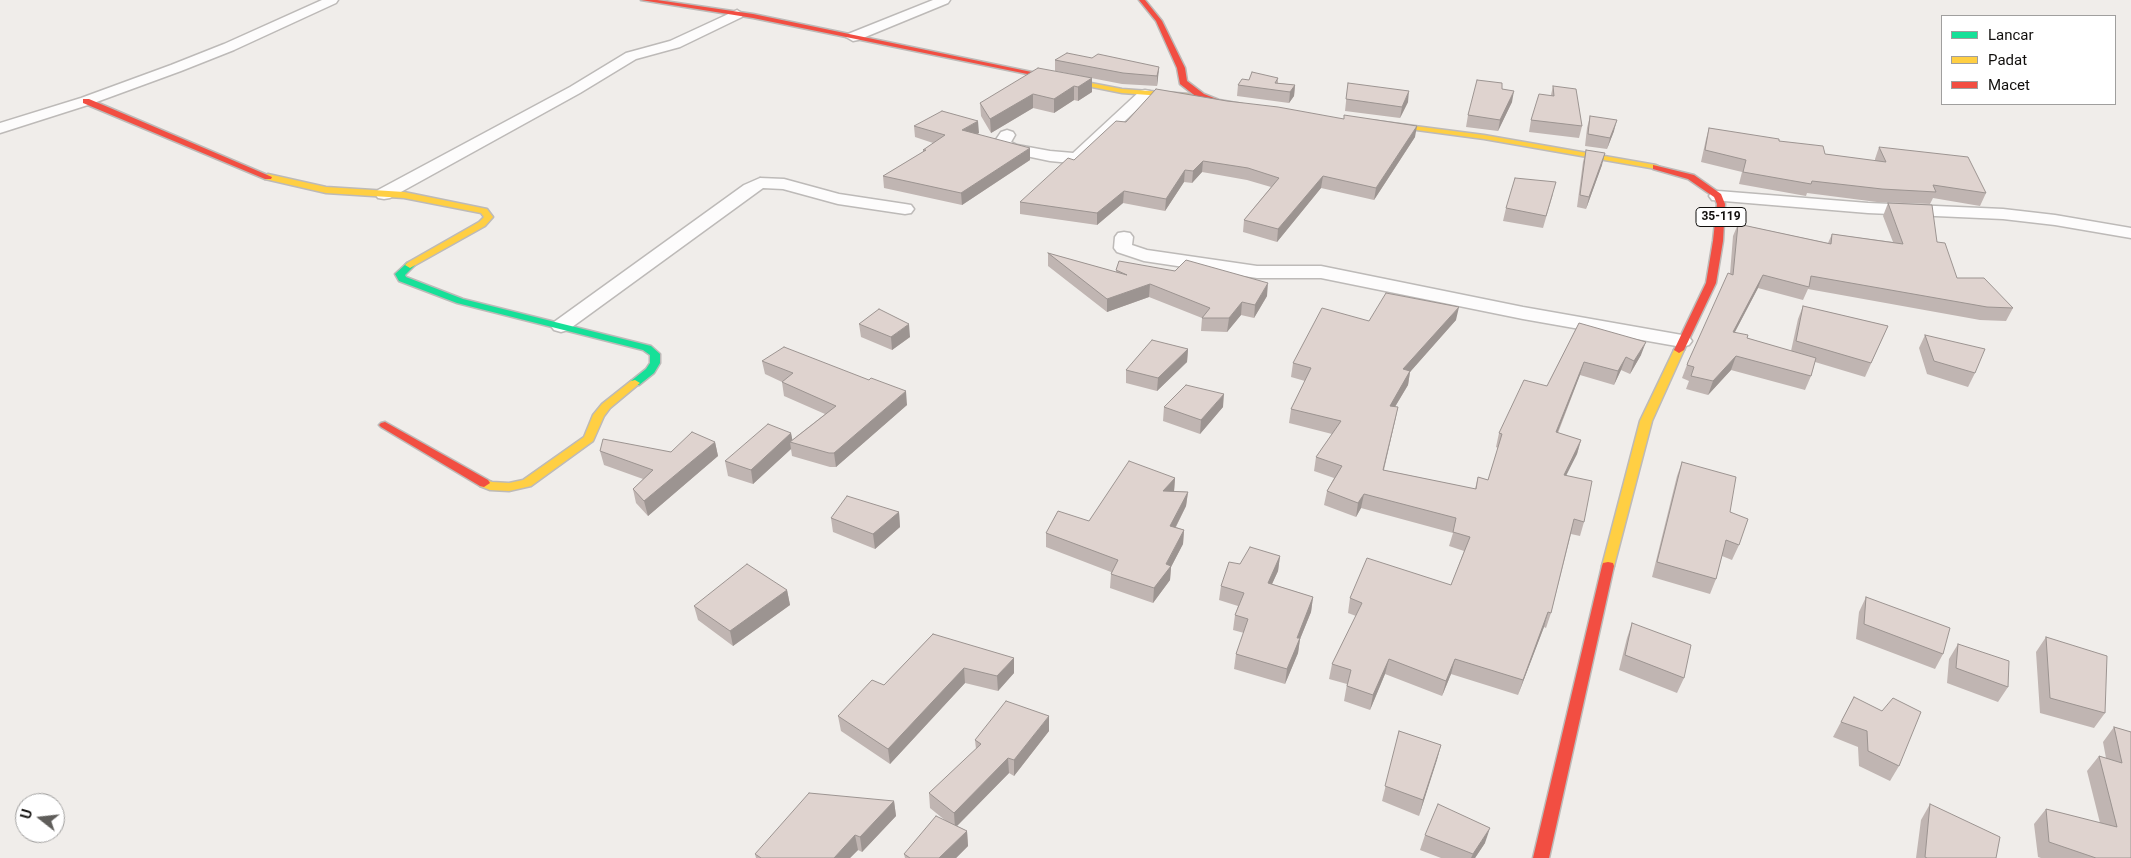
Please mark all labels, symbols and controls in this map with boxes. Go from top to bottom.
legend [1941,15,2116,105]
text: Lancar [1988,26,2034,44]
text: Padat [1988,51,2027,69]
text: Macet [1988,76,2030,94]
road number: 35-119 [1696,208,1746,226]
north arrow [15,793,65,843]
text: U [18,808,36,821]

